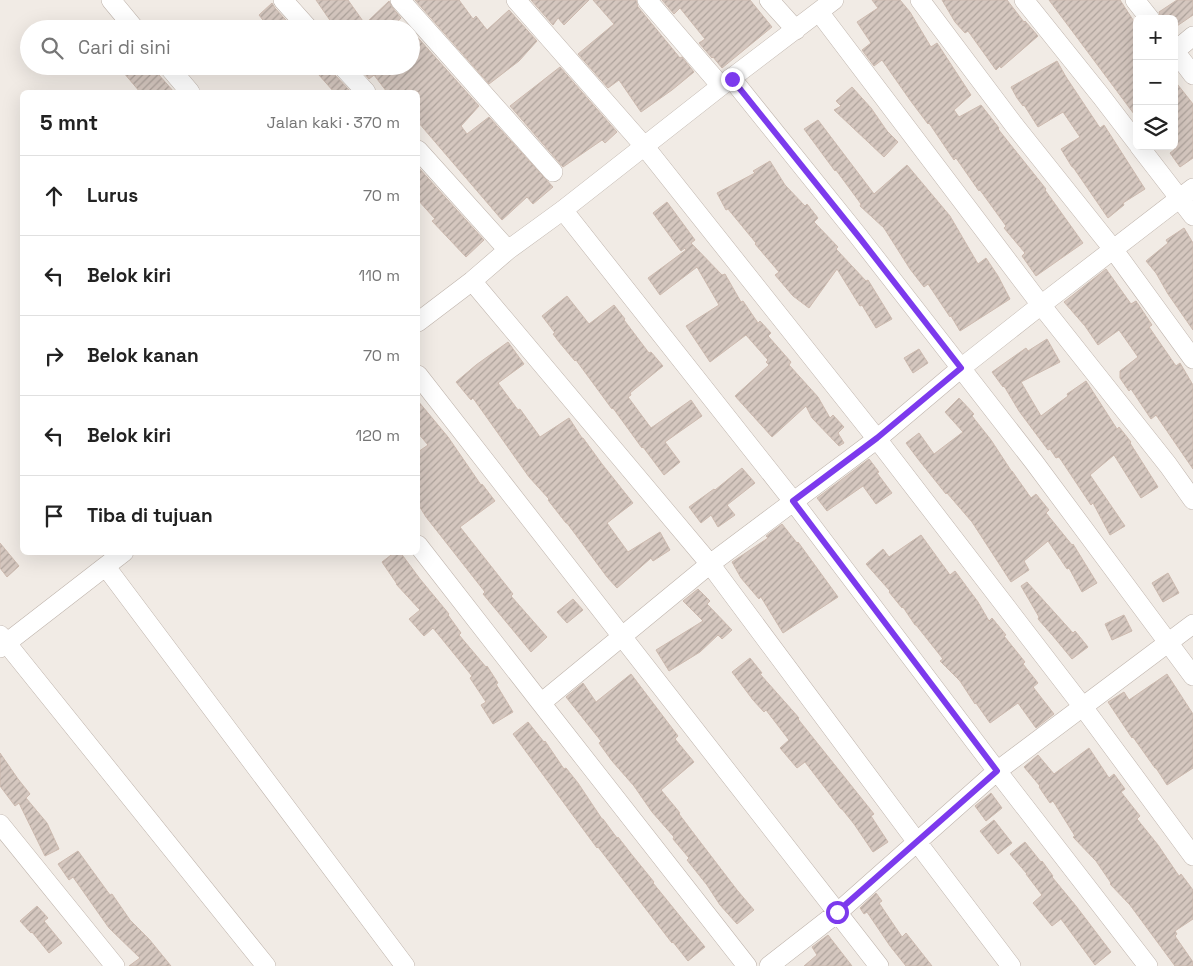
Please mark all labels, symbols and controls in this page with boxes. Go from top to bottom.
map controls [1133,15,1178,150]
button: + [1133,15,1178,60]
search box [20,20,420,75]
icon: search [38,34,66,62]
text: Cari di sini [78,35,171,60]
button: − [1133,60,1178,105]
route end [721,68,744,91]
button: layers [1133,105,1178,150]
text: 5 mnt [40,109,98,136]
text: Jalan kaki · 370 m [267,112,400,133]
icon: ahead [40,182,68,210]
text: Lurus [87,183,138,208]
text: 70 m [363,185,400,206]
icon: left [40,262,68,290]
text: Belok kiri [87,263,171,288]
text: 110 m [358,265,400,286]
icon: right [40,342,68,370]
text: Belok kanan [87,343,199,368]
text: 70 m [363,345,400,366]
icon: left [40,422,68,450]
text: Belok kiri [87,423,171,448]
text: 120 m [356,425,400,446]
icon: arrive [40,502,68,530]
text: Tiba di tujuan [87,503,213,528]
route start [826,901,849,924]

